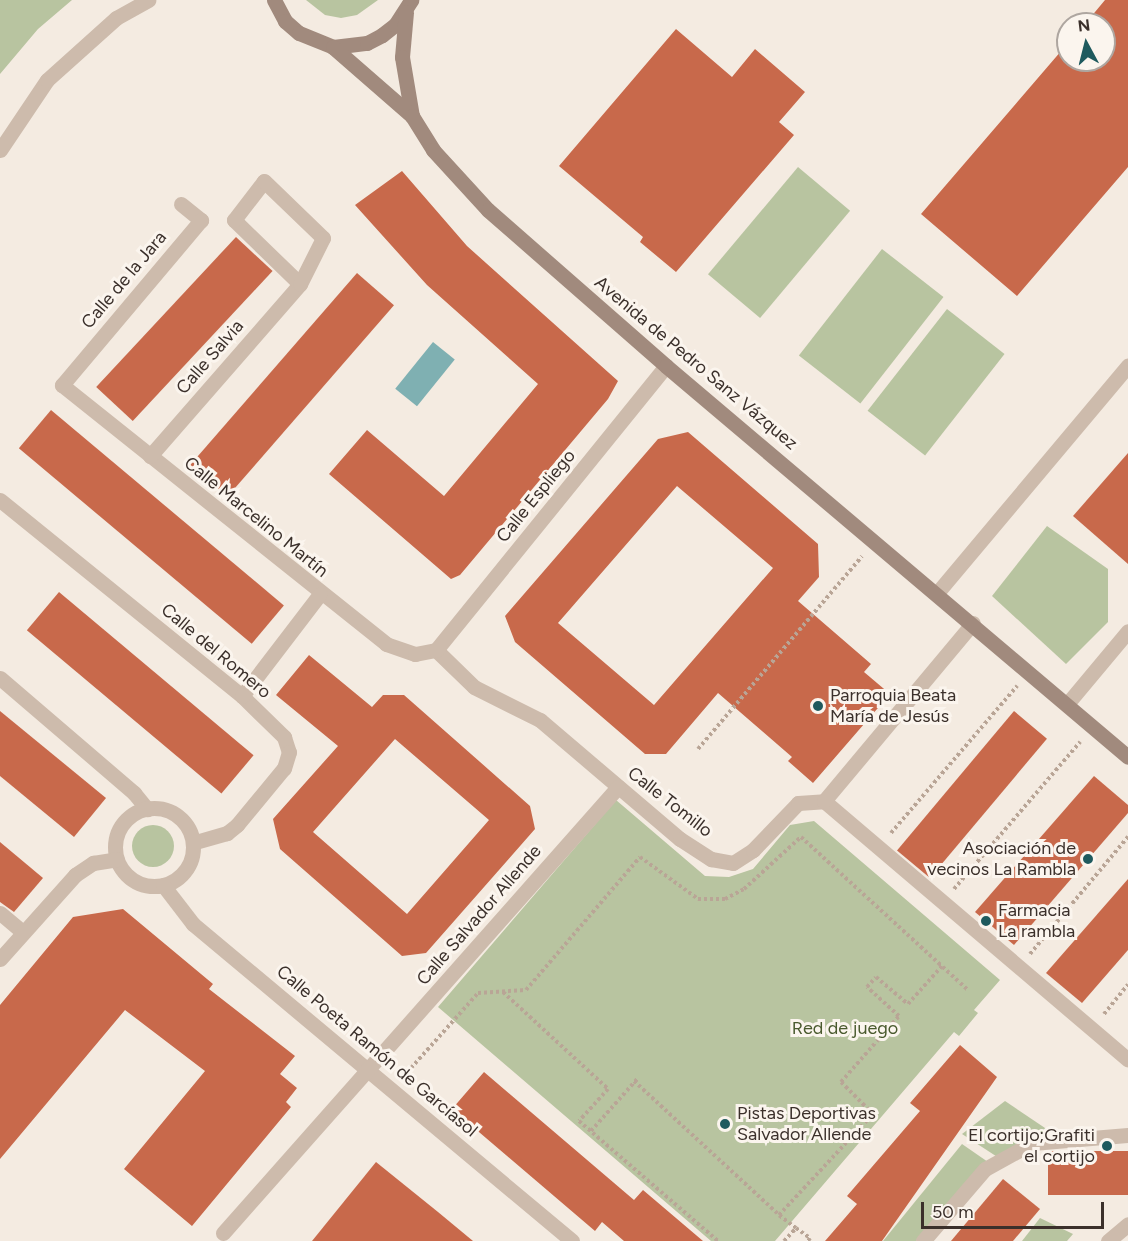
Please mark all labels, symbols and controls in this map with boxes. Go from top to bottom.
north arrow [1056,12,1116,72]
text: N [1077,15,1091,36]
street label: Calle de la Jara [77,227,171,333]
street label: Avenida de Pedro Sanz Vázquez [590,272,802,454]
street label: Calle Salvia [172,315,248,399]
street label: Calle Espliego [492,445,580,547]
street label: Calle Marcelino Martín [180,452,332,582]
street label: Calle del Romero [157,599,275,703]
place label: Parroquia Beata María de Jesús [830,685,956,728]
marker: Parroquia Beata María de Jesús [811,699,825,713]
street label: Calle Tomillo [623,762,717,842]
place label: Asociación de vecinos La Rambla [927,838,1076,880]
street label: Calle Salvador Allende [412,840,546,990]
marker: Asociación de vecinos La Rambla [1081,852,1095,866]
place label: Farmacia La rambla [998,900,1075,942]
marker: Farmacia La rambla [979,914,993,928]
street label: Calle Poeta Ramón de Garcíasol [272,961,482,1141]
park label: Red de juego [792,1017,898,1039]
place label: Pistas Deportivas Salvador Allende [737,1103,876,1146]
marker: Pistas Deportivas Salvador Allende [718,1117,732,1131]
place label: El cortijo;Grafiti el cortijo [968,1125,1095,1168]
marker: El cortijo;Grafiti el cortijo [1100,1139,1114,1153]
scale bar [924,1190,1107,1228]
text: 50 m [932,1201,974,1223]

